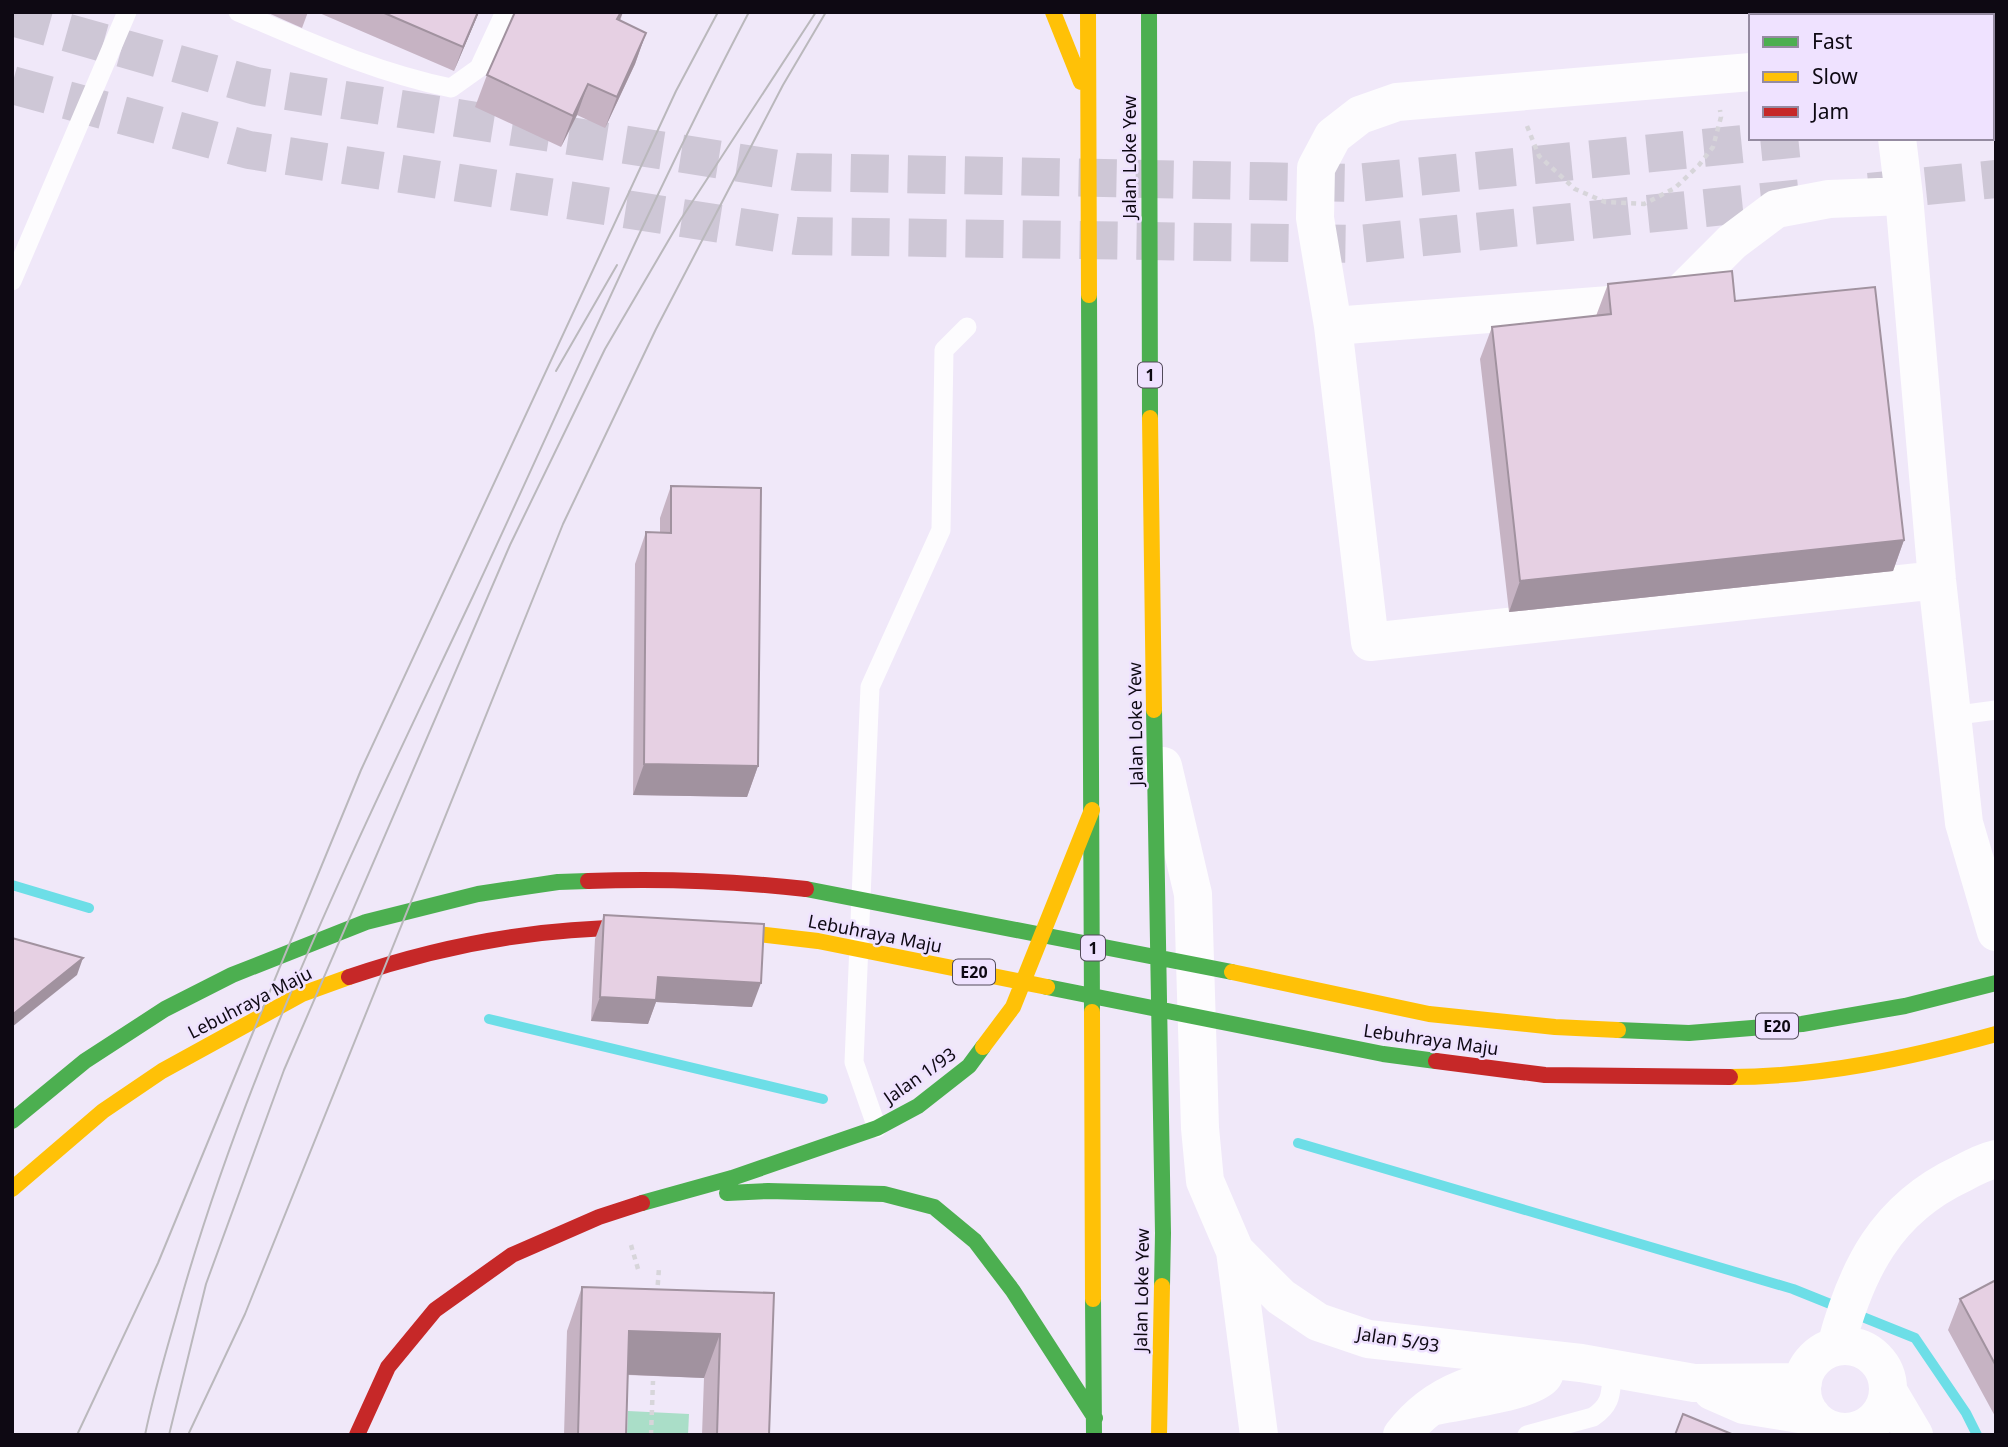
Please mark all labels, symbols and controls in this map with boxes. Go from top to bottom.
legend [1749,14,1994,140]
text: Fast [1812,27,1853,55]
text: Slow [1812,62,1858,90]
street label: Jalan Loke Yew [1117,95,1141,221]
text: Jam [1810,97,1849,125]
road number: 1 [1138,362,1162,388]
street label: Jalan Loke Yew [1122,662,1148,788]
street label: Lebuhraya Maju [806,908,944,958]
road number: 1 [1081,936,1105,960]
street label: Lebuhraya Maju [183,960,316,1044]
road number: E20 [953,960,995,984]
road number: E20 [1756,1014,1798,1038]
street label: Lebuhraya Maju [1362,1018,1500,1060]
street label: Jalan 1/93 [877,1042,960,1110]
street label: Jalan Loke Yew [1128,1228,1154,1354]
street label: Jalan 5/93 [1353,1320,1441,1357]

